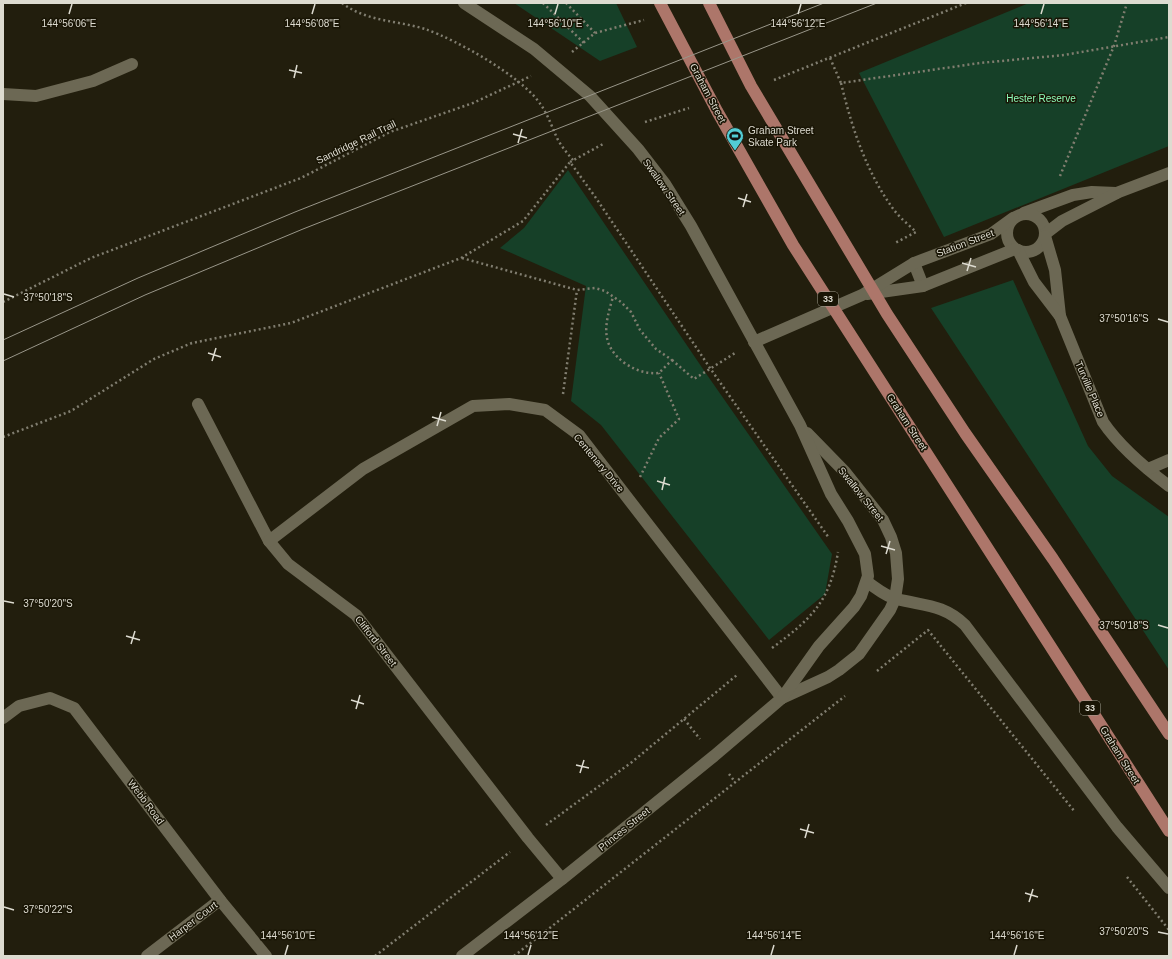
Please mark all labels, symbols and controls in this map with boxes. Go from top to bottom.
text: 144°56'06"E [41,18,97,29]
text: 144°56'08"E [284,18,340,29]
text: 144°56'10"E [527,18,583,29]
text: 144°56'12"E [770,18,826,29]
text: 144°56'14"E [1013,18,1069,29]
street label: Graham Street [688,61,728,125]
park label: Hester Reserve [1006,93,1076,104]
street label: Sandridge Rail Trail [314,118,398,166]
place label: Graham Street Skate Park [748,125,814,148]
sports icon: Graham Street Skate Park [725,126,745,151]
street label: Swallow Street [641,157,688,217]
street label: Station Street [935,227,995,259]
text: 37°50'18"S [23,292,73,303]
road number: 33 [818,292,838,306]
text: 37°50'16"S [1099,313,1149,324]
street label: Turville Place [1073,359,1107,419]
street label: Graham Street [885,391,930,453]
street label: Centenary Drive [572,432,627,495]
street label: Swallow Street [836,465,886,523]
text: 37°50'20"S [23,598,73,609]
street label: Clifford Street [353,614,399,669]
text: 37°50'18"S [1099,620,1149,631]
road number: 33 [1080,701,1100,715]
street label: Graham Street [1098,724,1142,786]
street label: Webb Road [126,778,166,826]
street label: Princes Street [596,805,652,853]
street label: Harper Court [167,899,220,943]
text: 37°50'22"S [23,904,73,915]
text: 37°50'20"S [1099,926,1149,937]
text: 144°56'10"E [260,930,316,941]
text: 144°56'12"E [503,930,559,941]
text: 144°56'14"E [746,930,802,941]
text: 144°56'16"E [989,930,1045,941]

